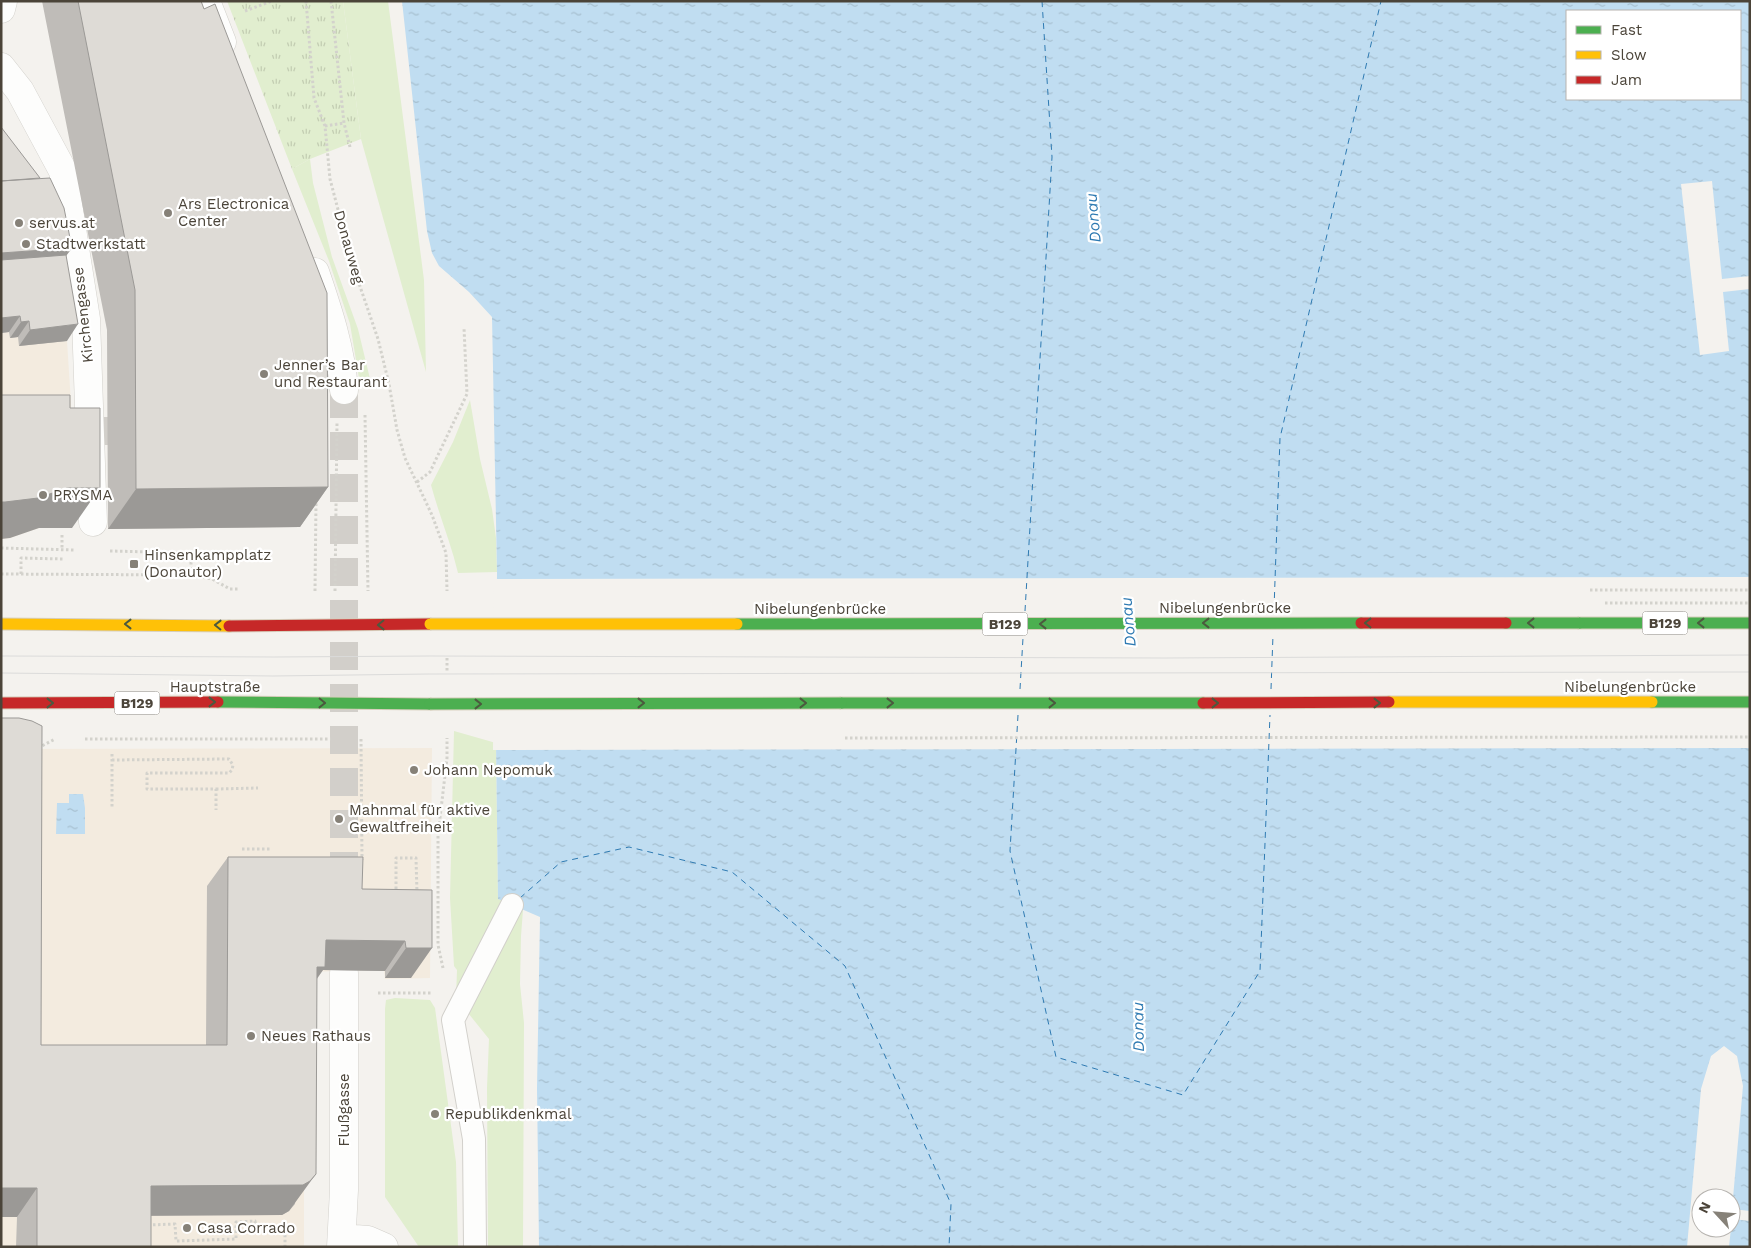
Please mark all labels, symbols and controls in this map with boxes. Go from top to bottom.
legend [1566,10,1741,100]
text: Fast [1611,21,1643,39]
text: Slow [1611,46,1647,64]
text: Jam [1611,71,1642,89]
water label: Donau [1081,192,1105,244]
place label: Ars Electronica Center [178,195,290,230]
marker: Ars Electronica Center [162,207,174,219]
street label: Donauweg [330,208,368,286]
place label: servus.at [29,214,96,232]
marker: servus.at [13,217,25,229]
place label: Stadtwerkstatt [36,235,146,253]
marker: Stadtwerkstatt [20,238,32,250]
street label: Kirchengasse [69,266,97,364]
place label: Jenner’s Bar und Restaurant [274,356,388,391]
marker: Jenner’s Bar und Restaurant [258,368,270,380]
place label: PRYSMA [53,486,113,504]
marker: PRYSMA [37,489,49,501]
place label: Hinsenkampplatz (Donautor) [144,546,271,581]
marker: Hinsenkampplatz (Donautor) [128,558,140,570]
water label: Donau [1116,596,1140,648]
street label: Nibelungenbrücke [1159,599,1291,617]
street label: Nibelungenbrücke [754,600,886,618]
road number: B129 [982,612,1028,636]
road number: B129 [1642,612,1688,634]
one-way arrow [1201,618,1209,628]
one-way arrow [1364,618,1372,628]
one-way arrow [1526,618,1534,628]
one-way arrow [1697,618,1704,628]
one-way arrow [123,619,131,629]
one-way arrow [1039,619,1046,629]
one-way arrow [214,620,222,630]
one-way arrow [377,620,384,630]
street label: Hauptstraße [170,678,260,696]
street label: Nibelungenbrücke [1564,678,1696,696]
road number: B129 [114,691,160,714]
one-way arrow [209,697,217,707]
one-way arrow [46,698,54,708]
one-way arrow [319,698,327,708]
one-way arrow [638,698,645,708]
one-way arrow [800,698,808,708]
one-way arrow [886,698,894,708]
one-way arrow [1048,698,1056,708]
one-way arrow [1211,698,1219,708]
one-way arrow [1374,698,1381,708]
one-way arrow [475,699,483,709]
place label: Johann Nepomuk [424,761,553,779]
marker: Johann Nepomuk [408,764,420,776]
place label: Mahnmal für aktive Gewaltfreiheit [349,801,490,836]
marker: Mahnmal für aktive Gewaltfreiheit [333,813,345,825]
water label: Donau [1128,1002,1148,1052]
place label: Neues Rathaus [261,1027,371,1045]
marker: Neues Rathaus [245,1030,257,1042]
street label: Flußgasse [335,1073,353,1147]
place label: Republikdenkmal [445,1105,572,1123]
marker: Republikdenkmal [429,1108,441,1120]
north arrow [1691,1188,1741,1238]
text: N [1695,1199,1714,1215]
place label: Casa Corrado [197,1219,295,1237]
marker: Casa Corrado [181,1222,193,1234]

